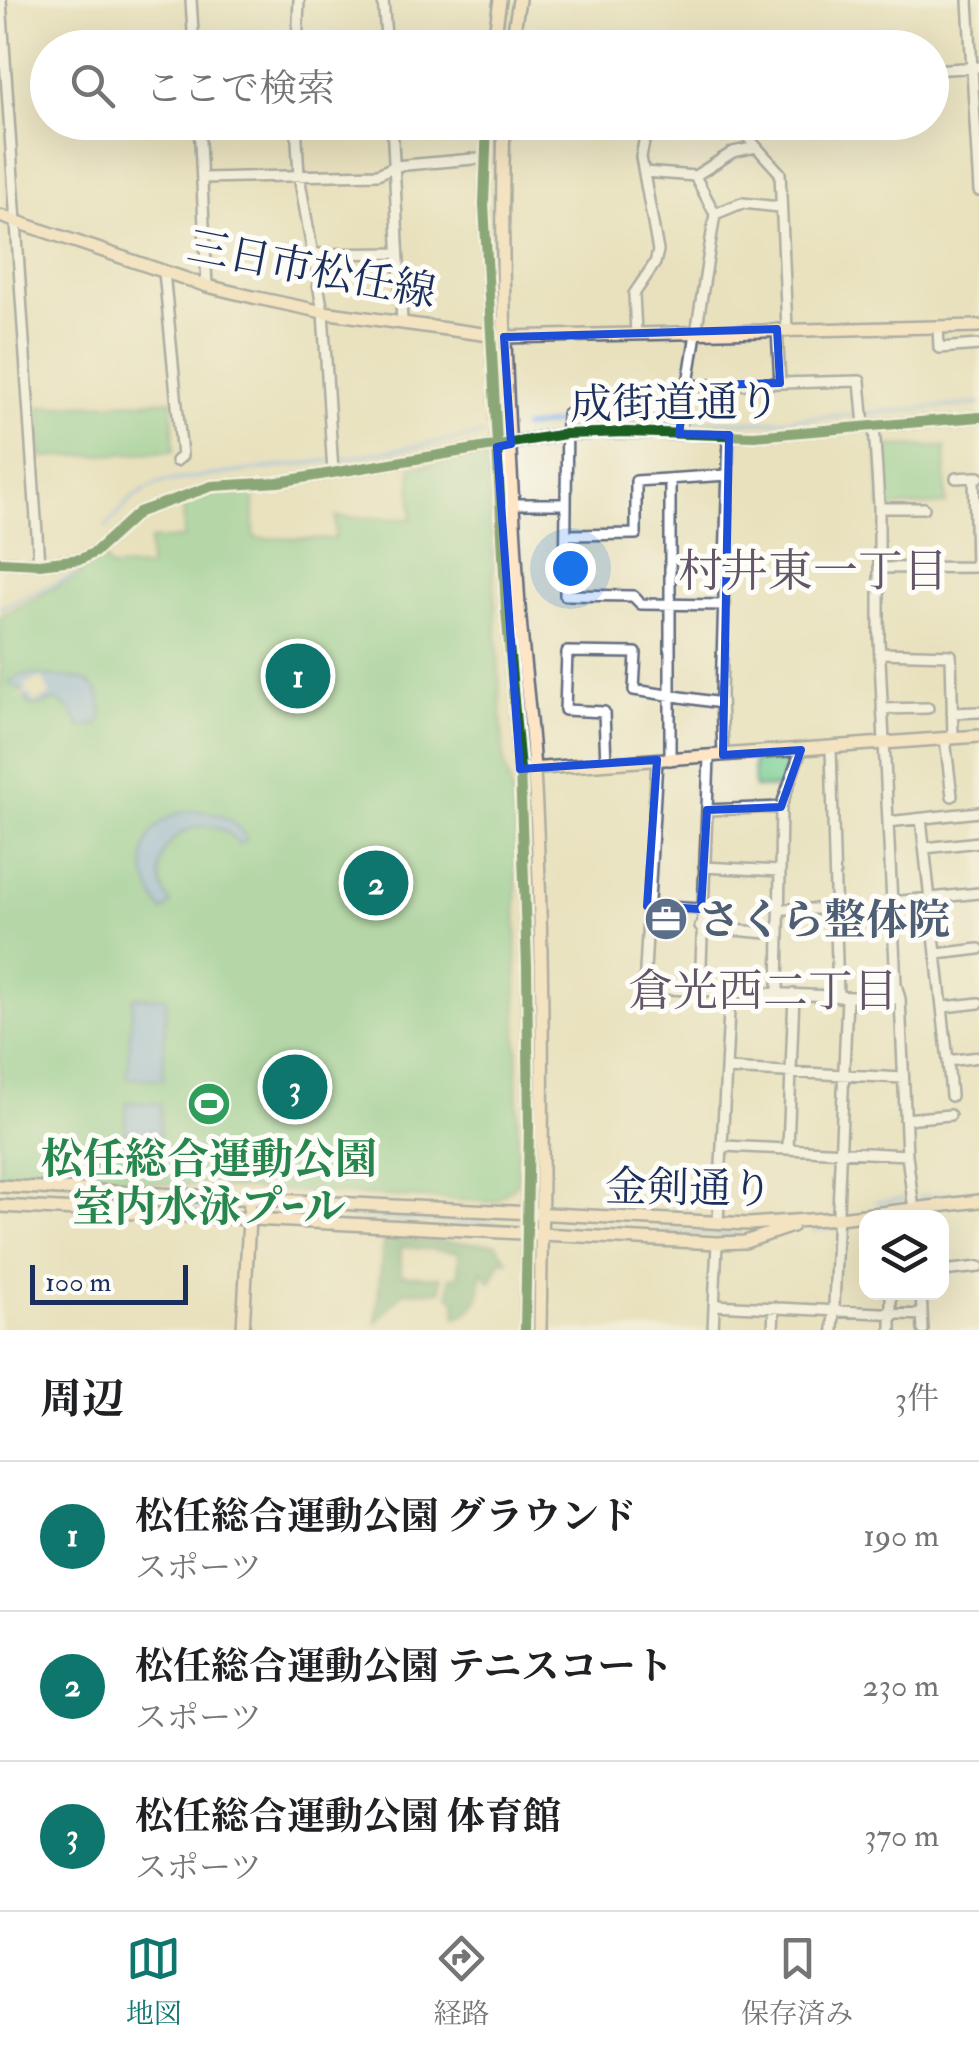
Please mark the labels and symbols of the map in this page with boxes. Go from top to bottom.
street label: 三日市松任線 [183,220,440,320]
street label: 成街道通り [570,376,780,432]
your location [545,543,596,594]
district label: 村井東一丁目 [678,544,948,600]
pin: 1 [266,638,330,714]
pin: 2 [344,846,408,920]
place label: さくら整体院 [698,895,950,947]
office icon: さくら整体院 [643,896,689,942]
district label: 倉光西二丁目 [628,964,898,1020]
pin: 3 [262,1050,328,1124]
sports icon: 松任総合運動公園 室内水泳プｰル [186,1081,232,1127]
place label: 松任総合運動公園 室内水泳プｰル [41,1134,377,1234]
street label: 金剣通り [605,1162,773,1216]
scale bar [30,1260,188,1304]

